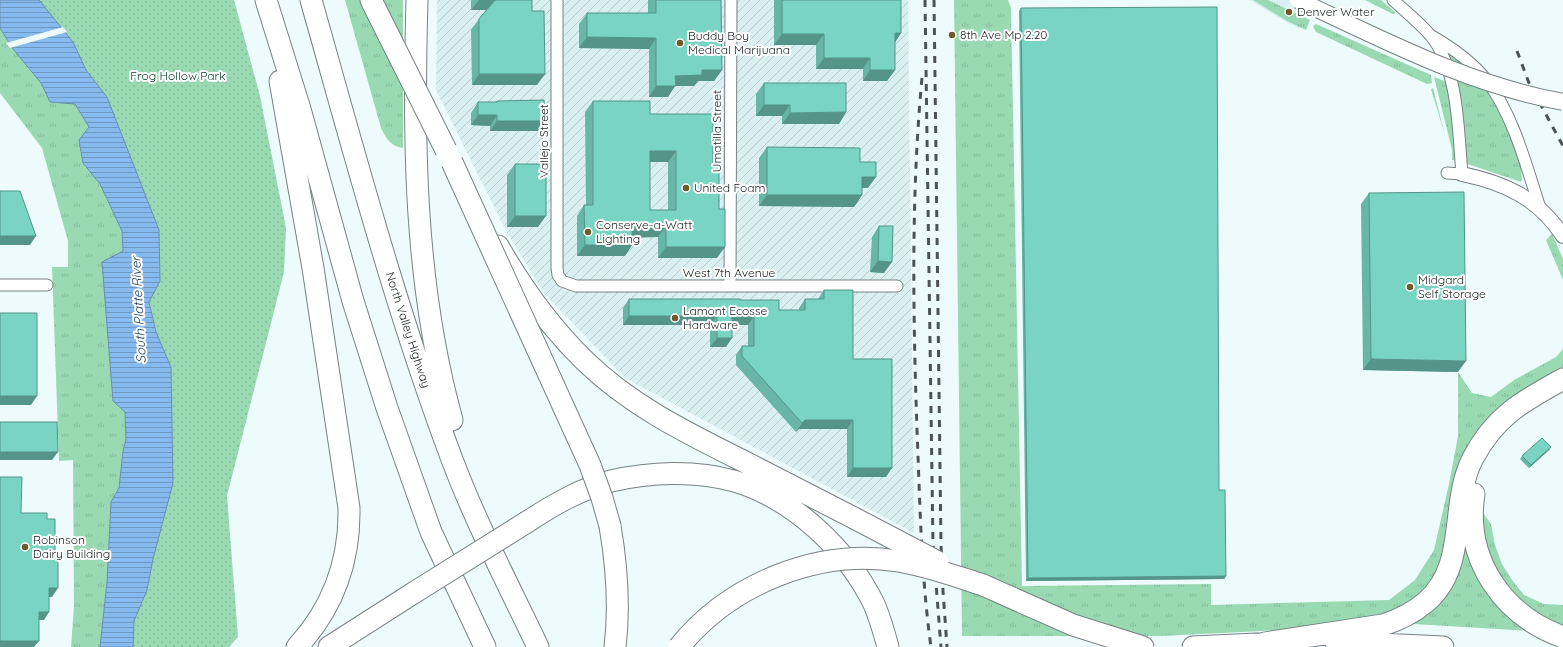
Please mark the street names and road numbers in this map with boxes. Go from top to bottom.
street label: Umatilla Street [709,90,724,172]
street label: Vallejo Street [536,104,551,178]
street label: West 7th Avenue [683,265,775,280]
street label: North Valley Highway [383,270,434,390]

